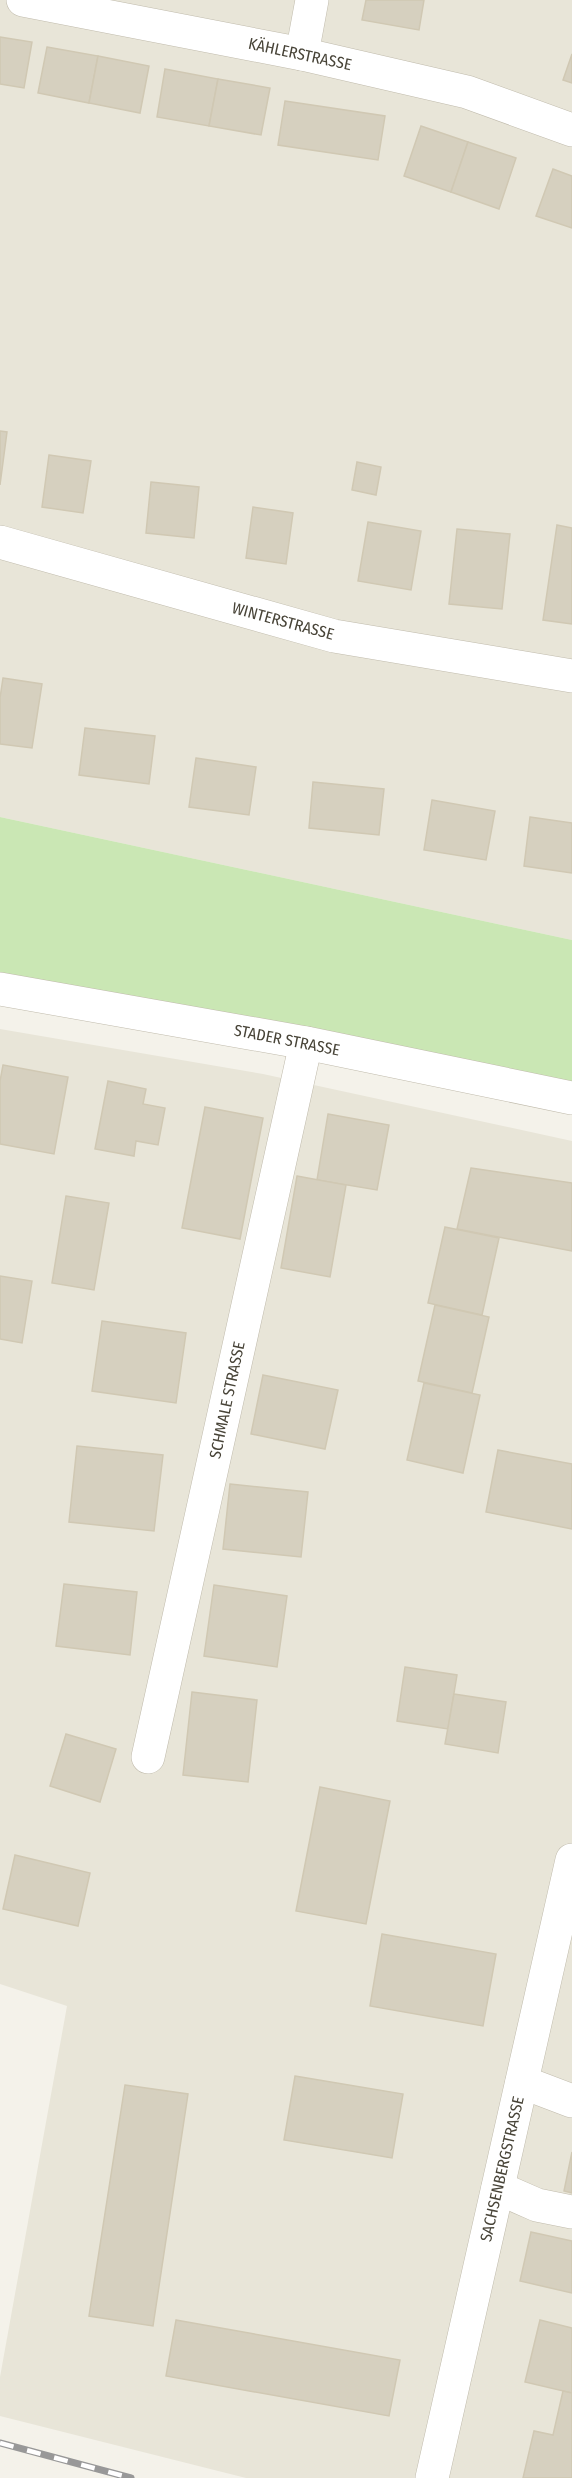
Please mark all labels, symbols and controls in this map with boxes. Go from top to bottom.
street label: KÄHLERSTRASSE [247,34,353,74]
street label: WINTERSTRASSE [230,598,336,644]
street label: STADER STRASSE [233,1020,341,1060]
street label: SCHMALE STRASSE [205,1340,249,1460]
street label: SACHSENBERGSTRASSE [476,2095,528,2243]

